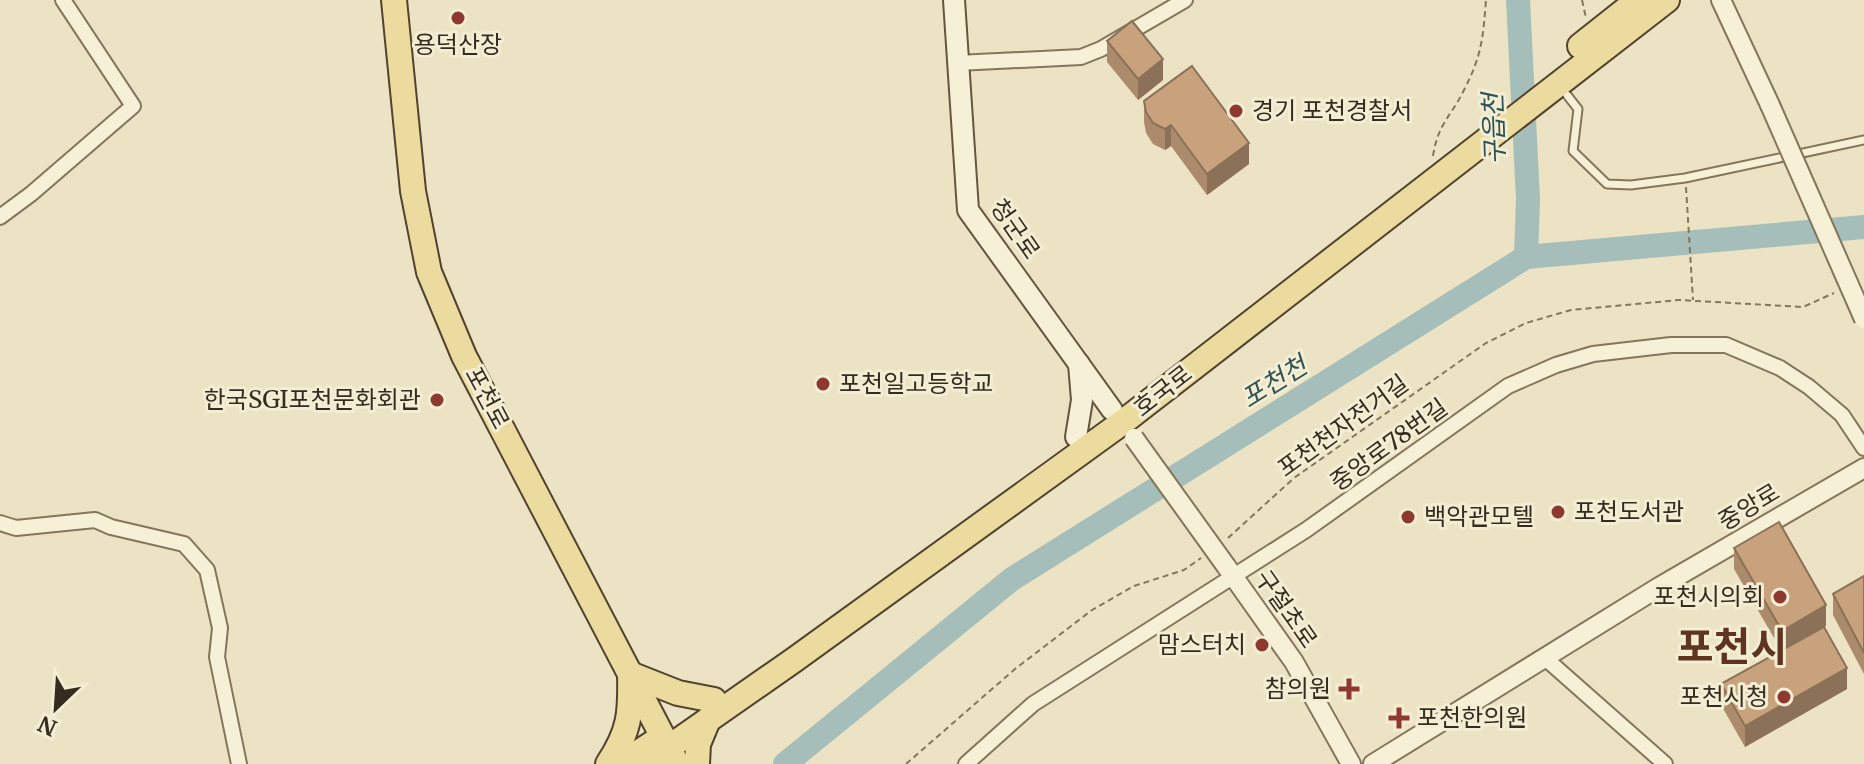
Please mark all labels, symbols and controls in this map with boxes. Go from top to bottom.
marker: 용덕산장 [449,9,467,27]
place label: 용덕산장 [414,29,502,60]
water label: 구읍천 [1476,90,1511,165]
place label: 경기 포천경찰서 [1252,95,1412,126]
marker: 경기 포천경찰서 [1227,102,1245,120]
street label: 청군로 [984,193,1047,265]
water label: 포천천 [1235,347,1316,415]
street label: 호국로 [1127,358,1198,423]
street label: 포천로 [458,361,517,434]
place label: 포천일고등학교 [839,368,994,399]
street label: 포천천자전거길 [1271,368,1414,484]
marker: 포천일고등학교 [814,375,832,393]
place label: 한국SGI포천문화회관 [204,384,421,415]
marker: 한국SGI포천문화회관 [428,391,446,409]
street label: 중앙로78번길 [1324,392,1454,498]
street label: 중앙로 [1712,476,1785,537]
place label: 포천도서관 [1574,496,1684,527]
place label: 백악관모텔 [1424,501,1534,532]
marker: 포천도서관 [1549,503,1567,521]
marker: 백악관모텔 [1399,508,1417,526]
street label: 구절초로 [1248,564,1324,654]
place label: 포천시의회 [1654,581,1764,612]
marker: 포천시의회 [1771,588,1789,606]
district label: 포천시 [1677,622,1787,672]
place label: 맘스터치 [1158,629,1246,660]
marker: 맘스터치 [1253,636,1271,654]
north arrow [16,668,96,748]
place label: 참의원 [1265,673,1331,704]
marker: 참의원 [1338,678,1360,700]
place label: 포천시청 [1680,681,1768,712]
marker: 포천시청 [1775,688,1793,706]
place label: 포천한의원 [1417,702,1527,733]
marker: 포천한의원 [1388,707,1410,729]
text: N [33,710,61,742]

